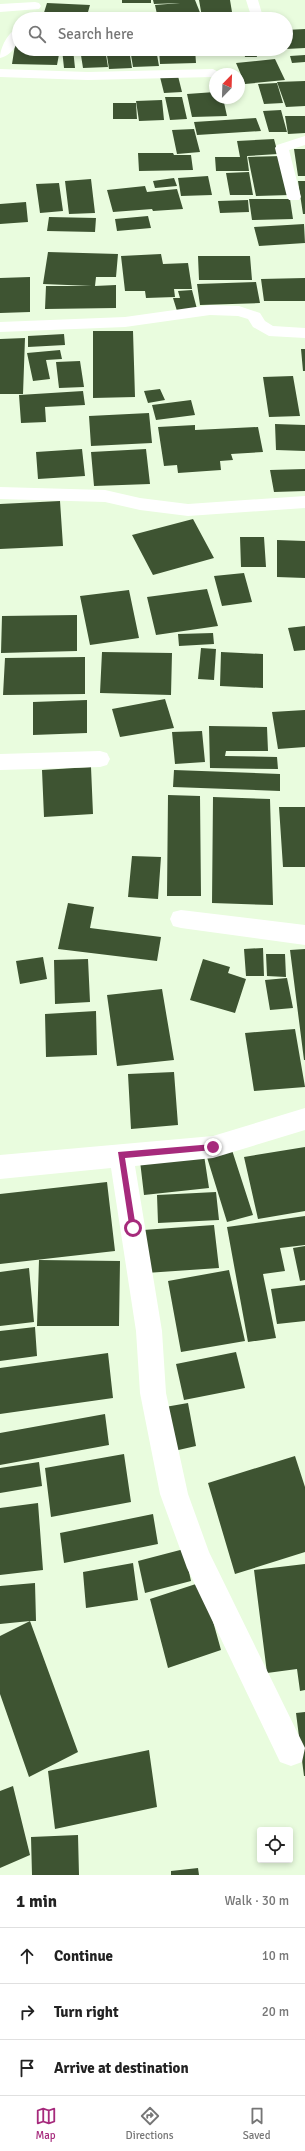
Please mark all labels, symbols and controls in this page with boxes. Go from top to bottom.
search box [12,12,293,56]
icon: search [26,23,48,45]
text: Search here [58,25,134,43]
north arrow [209,68,245,104]
route end [204,1138,222,1156]
route start [124,1219,142,1237]
map controls [257,1827,293,1863]
button: locate [257,1827,293,1863]
text: 1 min [16,1891,57,1912]
text: Walk · 30 m [225,1893,289,1909]
icon: ahead [16,1945,38,1967]
text: Continue [54,1947,113,1965]
text: 10 m [262,1948,289,1964]
icon: right [16,2001,38,2023]
text: Turn right [54,2003,119,2021]
text: 20 m [262,2004,289,2020]
icon: arrive [16,2057,38,2079]
text: Arrive at destination [54,2059,189,2077]
tab: Map [35,2105,57,2142]
tab: Directions [126,2105,174,2142]
tab: Saved [243,2105,270,2142]

